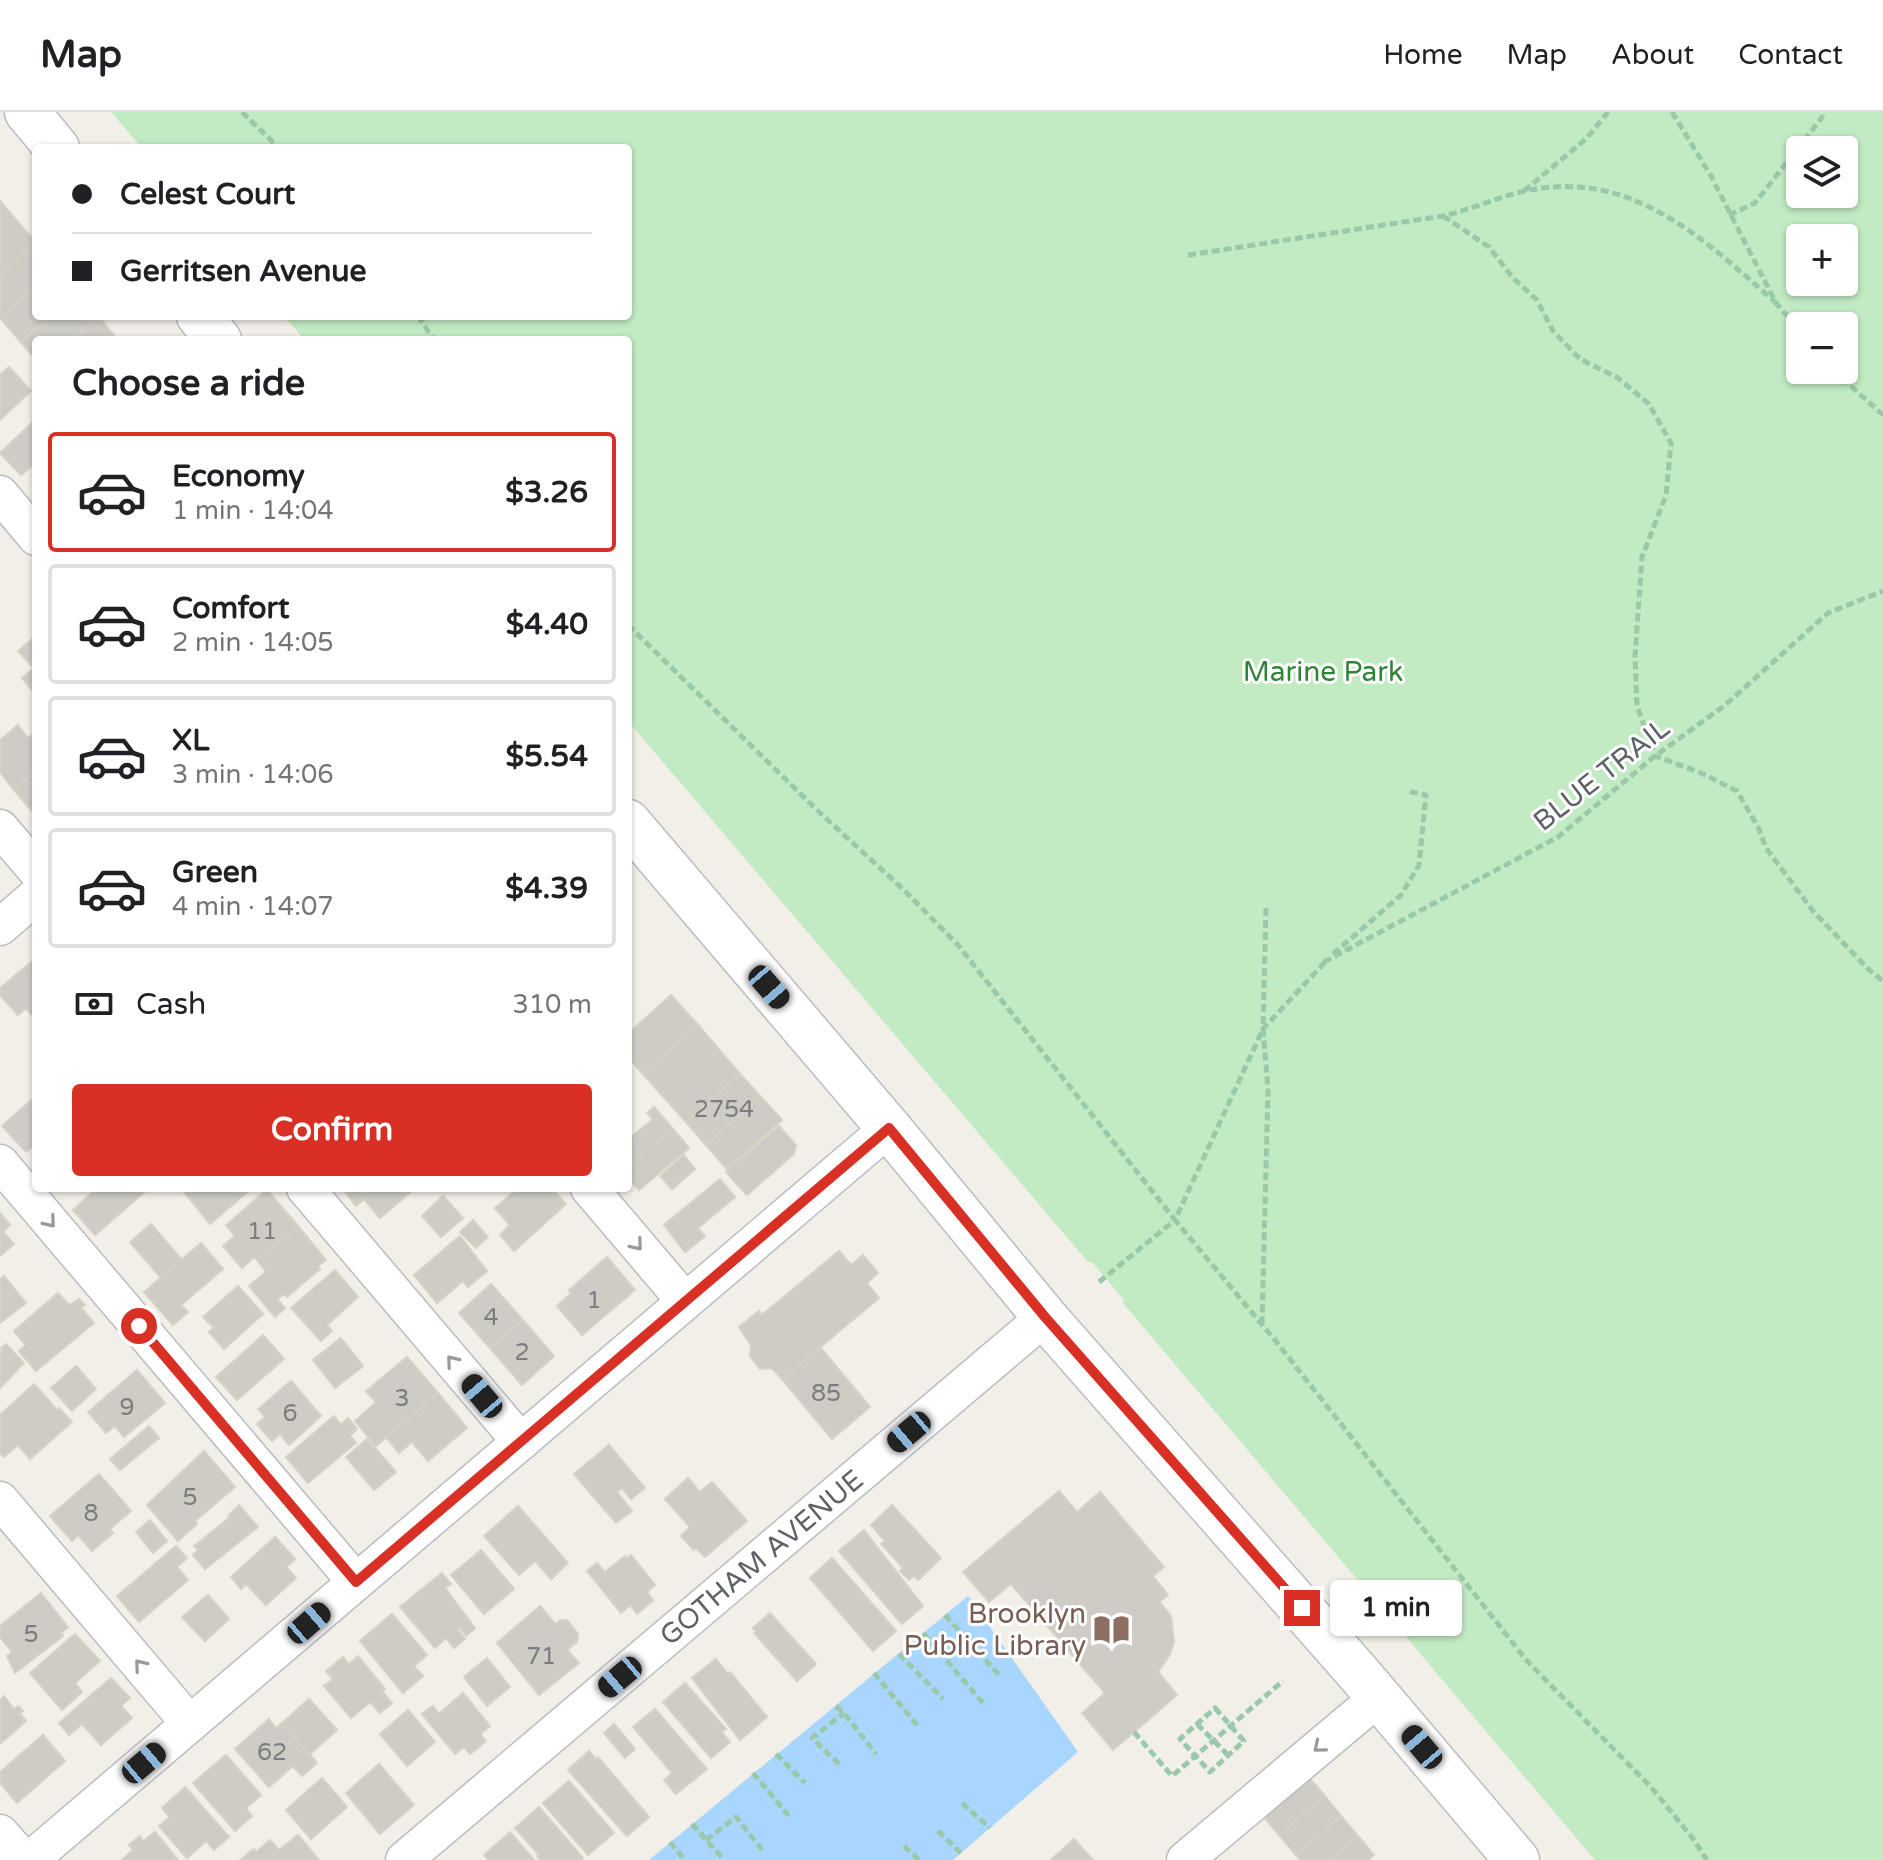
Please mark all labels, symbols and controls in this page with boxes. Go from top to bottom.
text: Map [40,32,122,78]
text: Home [1383,38,1463,72]
text: Map [1507,38,1567,72]
text: About [1611,38,1694,72]
text: Contact [1738,38,1843,72]
map controls [1786,136,1858,384]
button: layers [1786,136,1858,208]
text: Celest Court [120,176,295,213]
button: + [1786,224,1858,296]
text: Gerritsen Avenue [120,253,366,290]
button: − [1786,312,1858,384]
text: Choose a ride [72,362,305,405]
icon: car [76,456,148,528]
text: Economy [172,458,305,495]
text: $3.26 [505,474,588,511]
text: 1 min · 14:04 [172,495,334,526]
icon: car [76,588,148,660]
text: Comfort [172,590,290,627]
text: $4.40 [506,606,588,643]
text: 2 min · 14:05 [172,627,334,658]
park label: Marine Park [1243,655,1403,689]
street label: BLUE TRAIL [1527,711,1676,838]
icon: car [76,720,148,792]
text: XL [172,722,209,759]
text: $5.54 [506,738,588,775]
text: 3 min · 14:06 [172,759,334,790]
icon: car [76,852,148,924]
text: Green [172,854,258,891]
text: $4.39 [505,870,588,907]
text: 4 min · 14:07 [172,891,334,922]
car [744,961,794,1013]
icon: cash [72,982,116,1026]
text: Cash [136,986,206,1023]
text: 310 m [512,989,592,1020]
button: Confirm [72,1084,592,1176]
house number: 2754 [694,1095,754,1124]
one-way arrow [41,1213,55,1228]
house number: 11 [247,1217,277,1246]
one-way arrow [627,1235,642,1250]
house number: 1 [586,1286,602,1315]
house number: 4 [483,1303,499,1332]
route start [121,1308,157,1344]
house number: 2 [514,1338,530,1367]
one-way arrow [447,1356,462,1371]
car [457,1370,507,1422]
house number: 85 [811,1379,841,1408]
house number: 3 [394,1384,410,1413]
house number: 9 [119,1393,135,1422]
house number: 6 [282,1399,298,1428]
car [883,1407,935,1457]
street label: GOTHAM AVENUE [653,1463,870,1653]
house number: 5 [182,1483,198,1512]
house number: 8 [83,1499,99,1528]
callout: 1 min [1330,1580,1462,1636]
route end [1284,1590,1320,1626]
text: 1 min [1361,1592,1431,1623]
place label: Brooklyn Public Library [904,1597,1086,1663]
car [283,1598,335,1648]
library icon: Brooklyn Public Library [1093,1610,1131,1648]
house number: 5 [23,1620,39,1649]
house number: 71 [526,1642,556,1671]
car [594,1652,646,1702]
one-way arrow [135,1659,150,1674]
car [1397,1721,1447,1773]
one-way arrow [1314,1737,1329,1752]
car [118,1738,170,1788]
house number: 62 [257,1738,287,1767]

